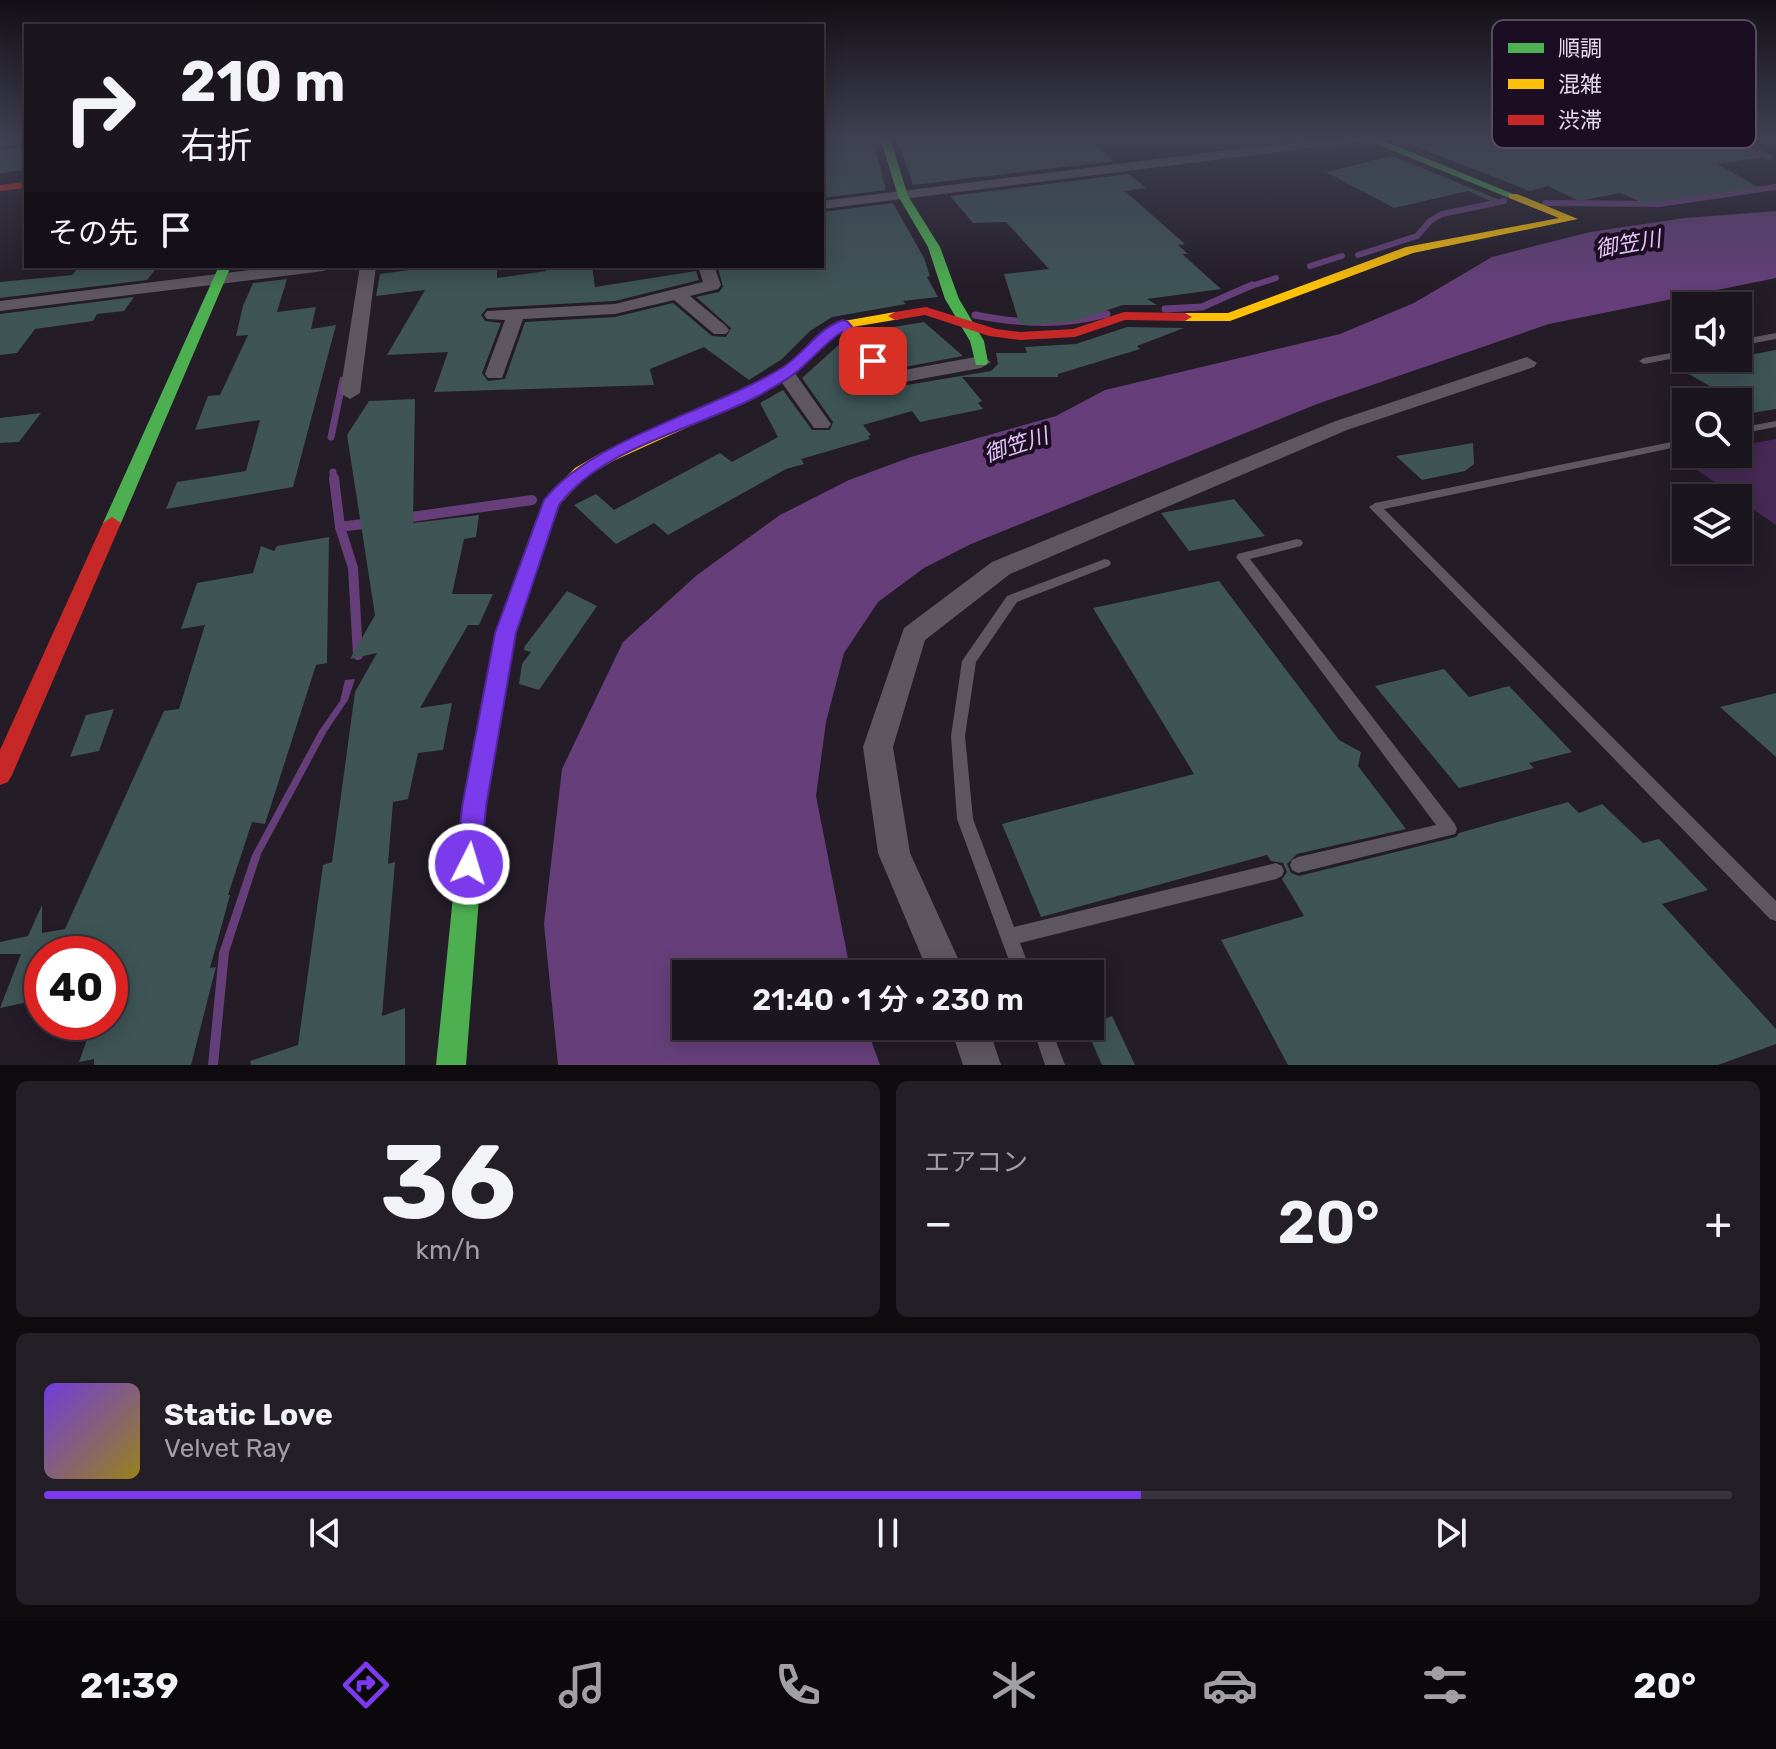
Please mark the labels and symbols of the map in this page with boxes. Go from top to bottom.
legend [1492,20,1756,148]
text: 順調 [1558,35,1602,62]
text: 混雑 [1558,71,1602,98]
text: 渋滞 [1558,107,1602,134]
water label: 御笠川 [1593,225,1665,263]
pin [839,327,907,395]
water label: 御笠川 [980,421,1053,468]
position arrow [427,822,511,906]
speed limit sign: 40 [24,936,128,1040]

